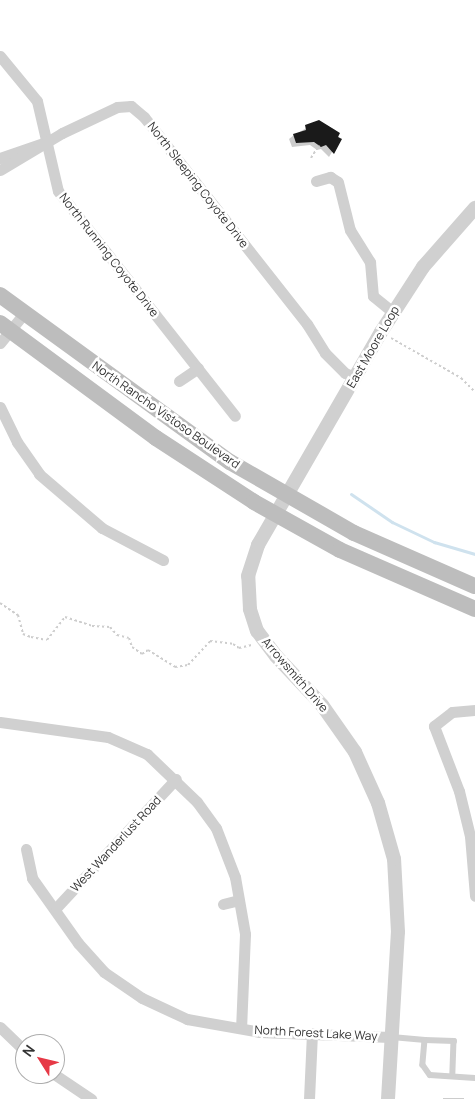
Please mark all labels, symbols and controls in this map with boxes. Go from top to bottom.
street label: North Sleeping Coyote Drive [145,119,251,251]
street label: North Running Coyote Drive [56,190,162,320]
street label: East Moore Loop [344,303,402,391]
street label: North Rancho Vistoso Boulevard [89,358,243,472]
street label: Arrowsmith Drive [259,635,331,715]
street label: West Wanderlust Road [68,793,164,895]
street label: North Forest Lake Way [254,1023,378,1043]
north arrow [15,1034,65,1084]
text: N [18,1041,39,1060]

